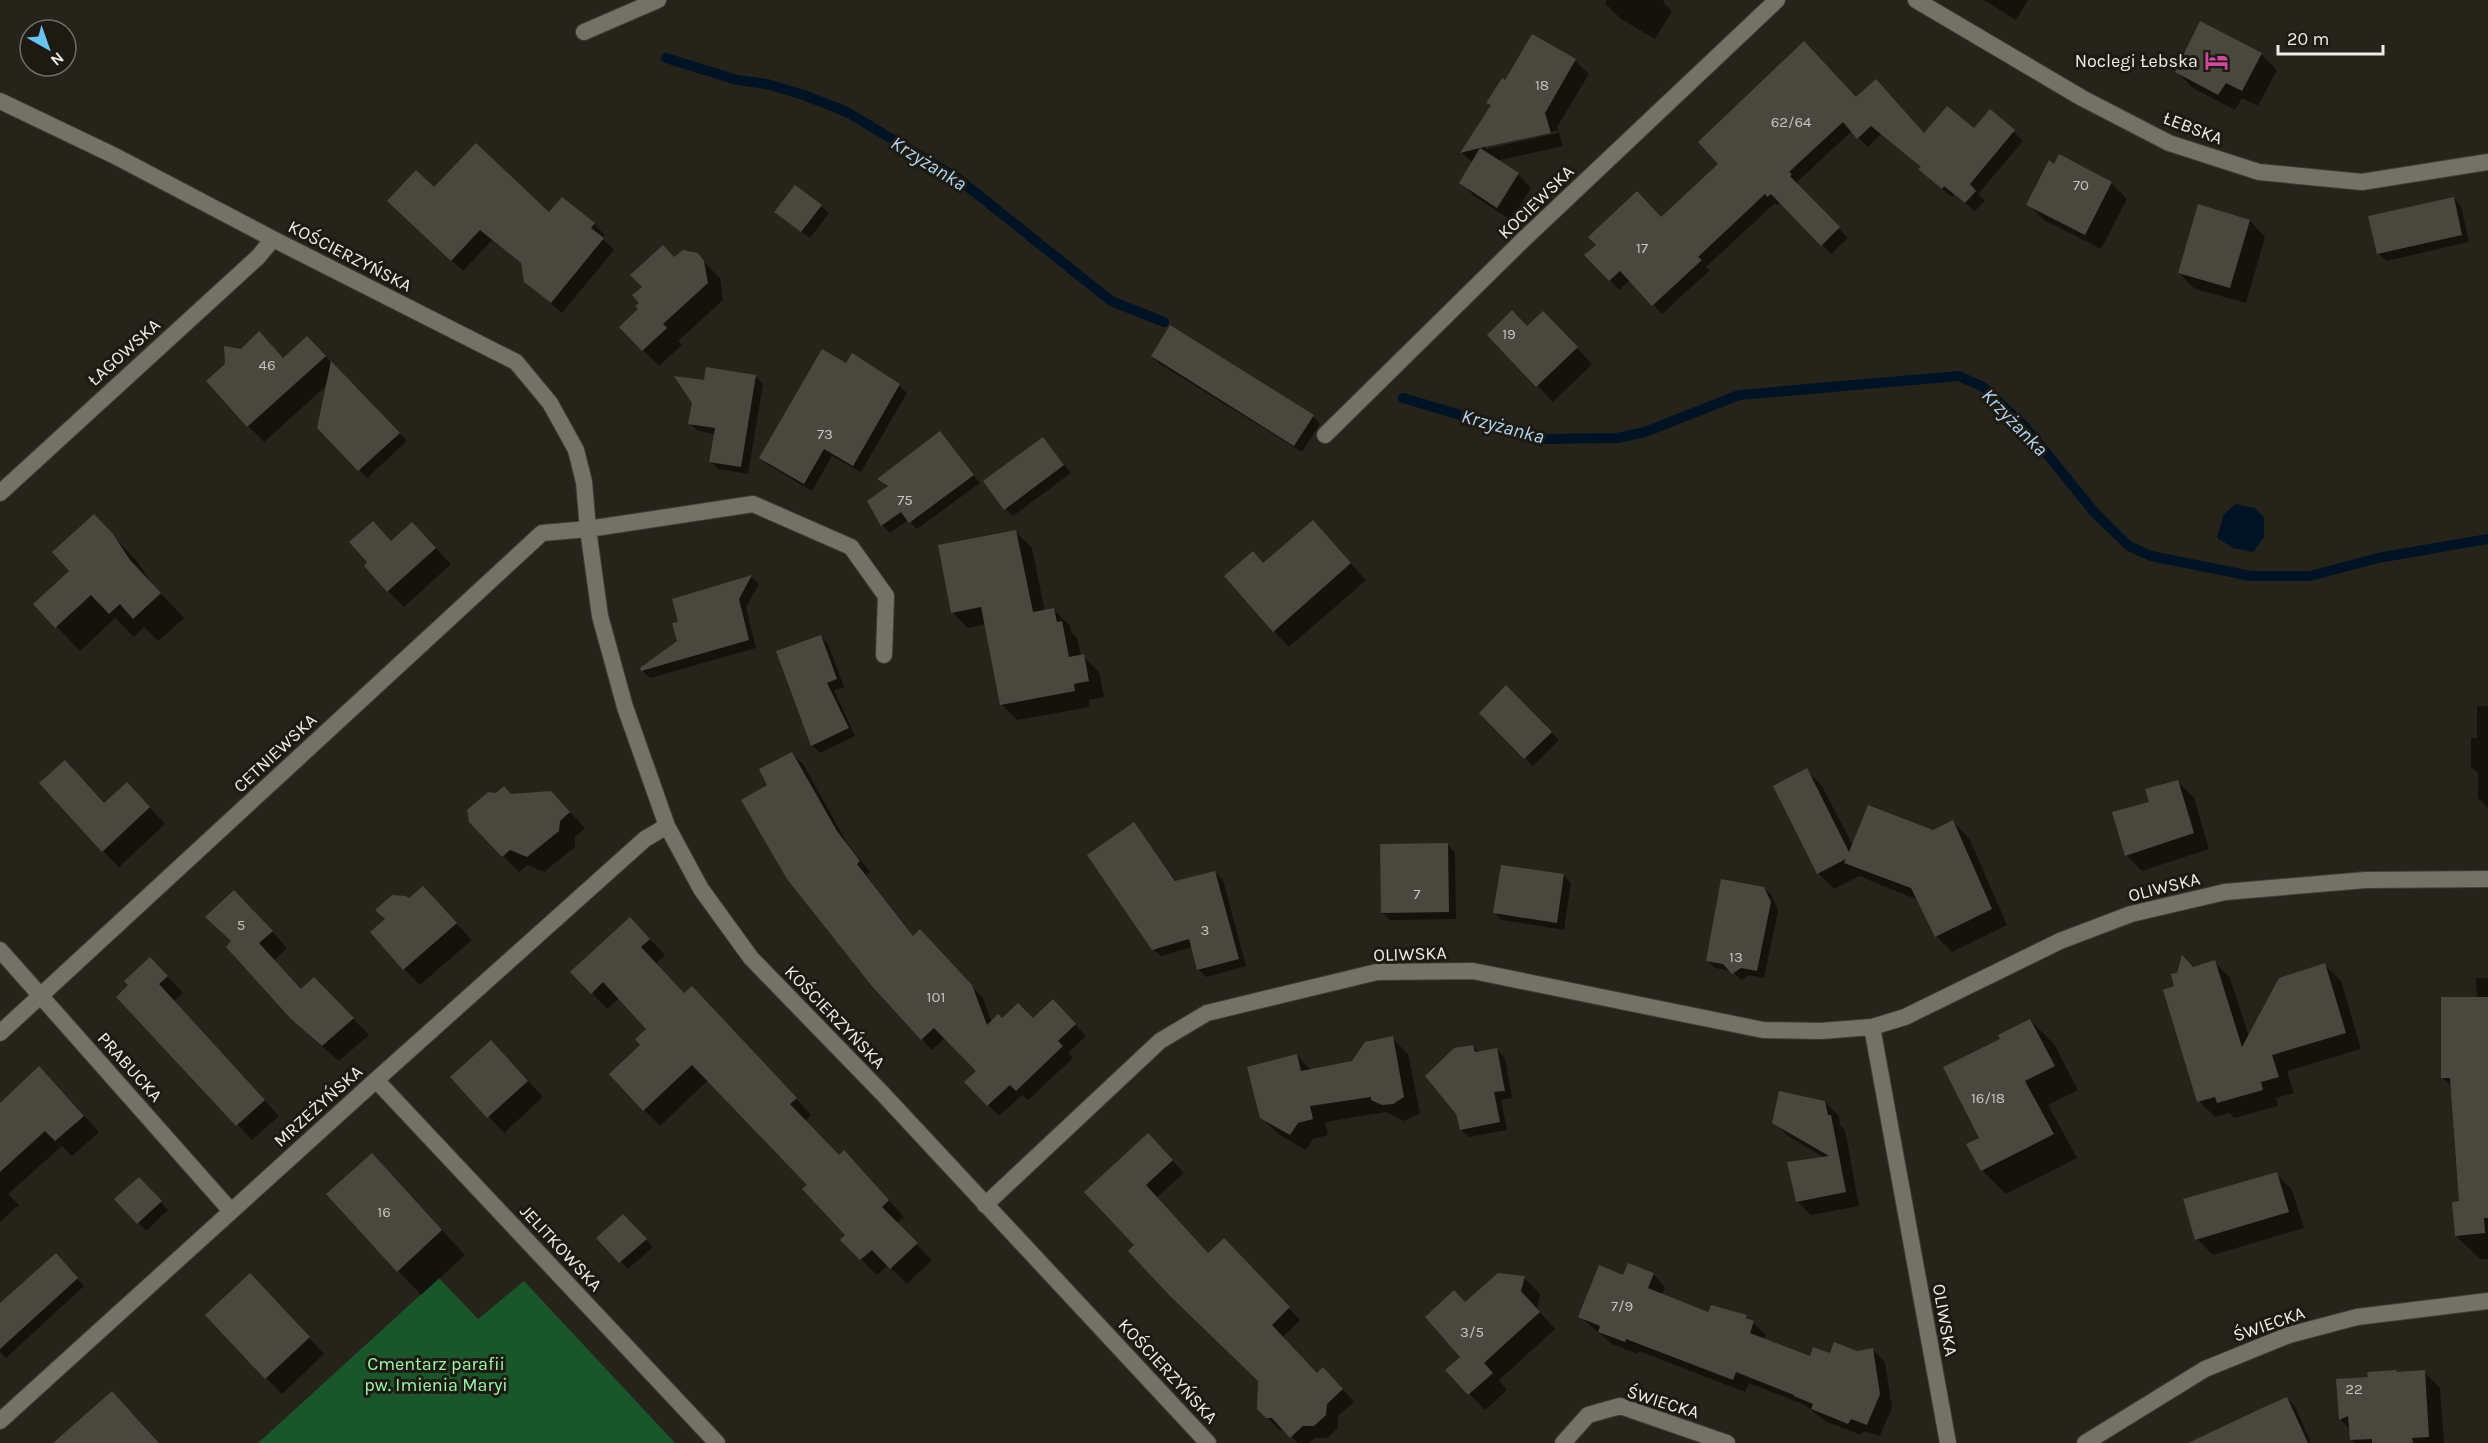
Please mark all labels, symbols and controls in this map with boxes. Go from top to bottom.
north arrow [18,18,78,78]
scale bar [2278,18,2383,56]
text: 20 m [2287,28,2329,50]
text: N [47,48,68,70]
hotel icon: Noclegi Łebska [2203,48,2229,74]
place label: Noclegi Łebska [2075,50,2198,72]
house number: 18 [1535,76,1549,94]
street label: ŁEBSKA [2160,107,2226,149]
house number: 62/64 [1771,113,1812,131]
water label: Krzyżanka [887,131,971,196]
street label: KOCIEWSKA [1493,160,1579,244]
house number: 70 [2073,176,2089,194]
street label: KOŚCIERZYŃSKA [285,215,416,297]
house number: 17 [1636,239,1648,257]
street label: ŁAGOWSKA [83,314,165,390]
house number: 19 [1502,325,1516,343]
house number: 46 [259,356,275,374]
water label: Krzyżanka [1977,384,2052,461]
water label: Krzyżanka [1459,404,1547,449]
house number: 73 [817,425,833,443]
house number: 75 [897,491,913,509]
street label: CETNIEWSKA [229,709,321,797]
street label: OLIWSKA [2126,867,2202,907]
house number: 7 [1413,885,1421,903]
house number: 5 [237,916,245,934]
house number: 3 [1201,921,1209,939]
street label: OLIWSKA [1373,942,1447,966]
house number: 13 [1729,948,1743,966]
street label: KOŚCIERZYŃSKA [780,960,891,1073]
house number: 101 [927,988,945,1006]
street label: PRABUCKA [93,1027,167,1107]
street label: MRZEŻYŃSKA [268,1060,367,1152]
house number: 16/18 [1971,1089,2005,1107]
street label: JELITKOWSKA [515,1200,607,1296]
house number: 16 [377,1203,391,1221]
street label: OLIWSKA [1928,1282,1962,1358]
house number: 7/9 [1611,1297,1633,1315]
street label: ŚWIECKA [2230,1301,2308,1347]
street label: KOŚCIERZYŃSKA [1114,1313,1223,1428]
house number: 3/5 [1460,1323,1484,1341]
park label: Cmentarz parafii pw. Imienia Maryi [364,1353,508,1396]
street label: ŚWIECKA [1624,1380,1702,1423]
house number: 22 [2345,1380,2363,1398]

